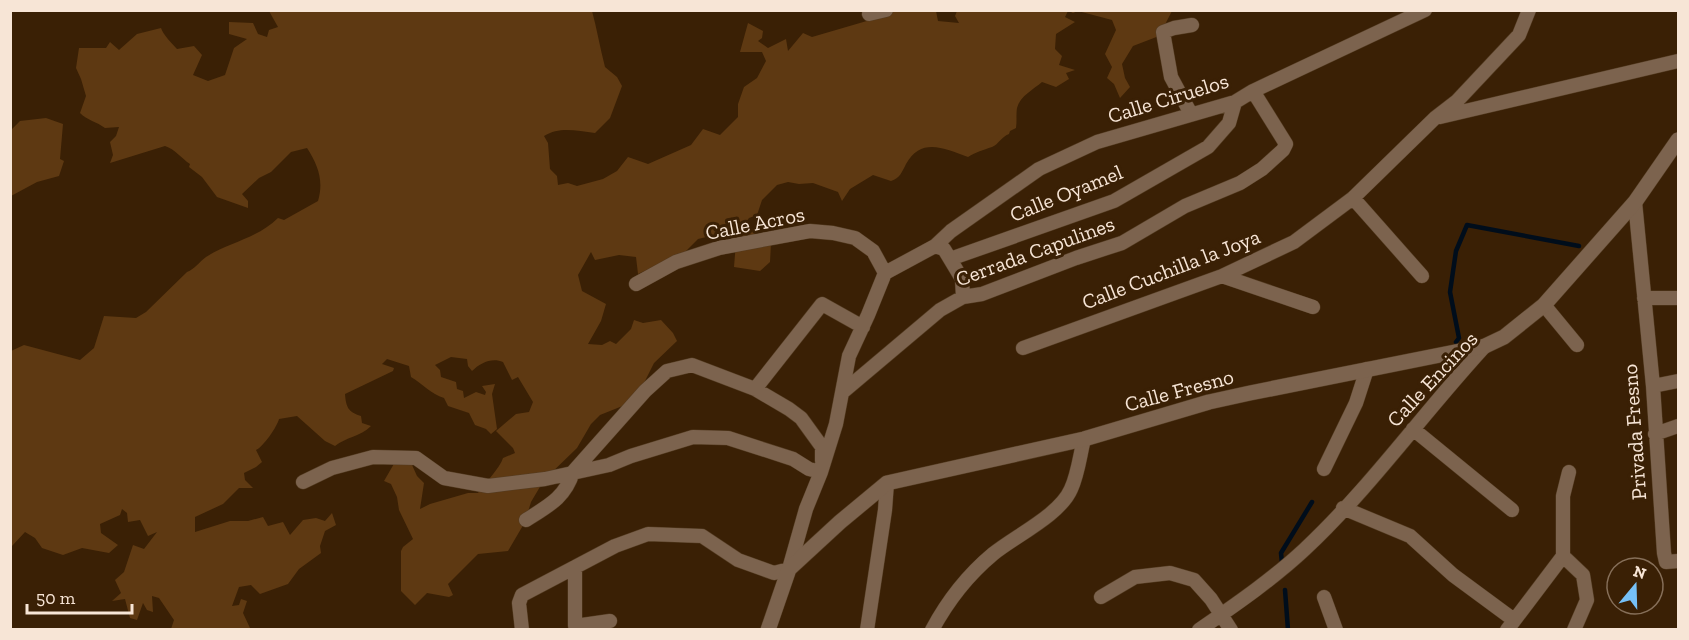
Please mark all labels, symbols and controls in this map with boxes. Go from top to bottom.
street label: Calle Ciruelos [1105,68,1231,128]
street label: Calle Oyamel [1006,159,1126,227]
street label: Calle Acros [703,201,807,245]
street label: Cerrada Capulines [952,211,1118,291]
street label: Calle Cuchilla la Joya [1078,224,1264,314]
street label: Calle Encinos [1381,326,1483,432]
street label: Calle Fresno [1122,363,1236,417]
street label: Privada Fresno [1617,363,1651,501]
north arrow [1605,556,1665,616]
text: N [1631,561,1649,583]
scale bar [27,577,132,615]
text: 50 m [36,587,76,609]

